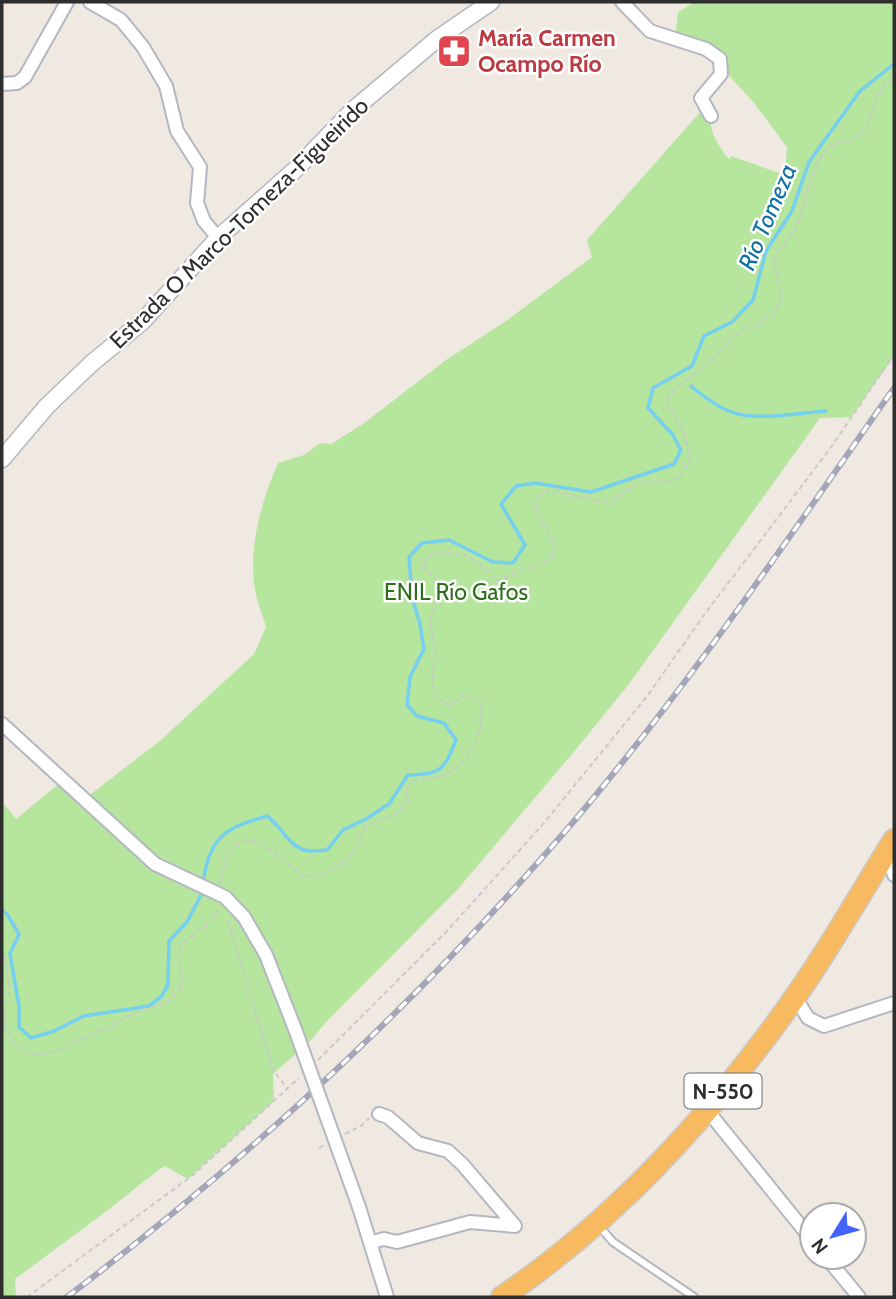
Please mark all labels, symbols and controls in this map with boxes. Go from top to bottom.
place label: María Carmen Ocampo Río [478,24,616,78]
pharmacy icon: María Carmen Ocampo Río [435,32,473,70]
street label: Estrada O Marco-Tomeza-Figueirido [104,92,374,354]
water label: Río Tomeza [732,160,802,274]
park label: ENIL Río Gafos [384,578,528,606]
road number: N-550 [684,1074,762,1108]
north arrow [798,1201,868,1271]
text: N [807,1234,833,1258]

